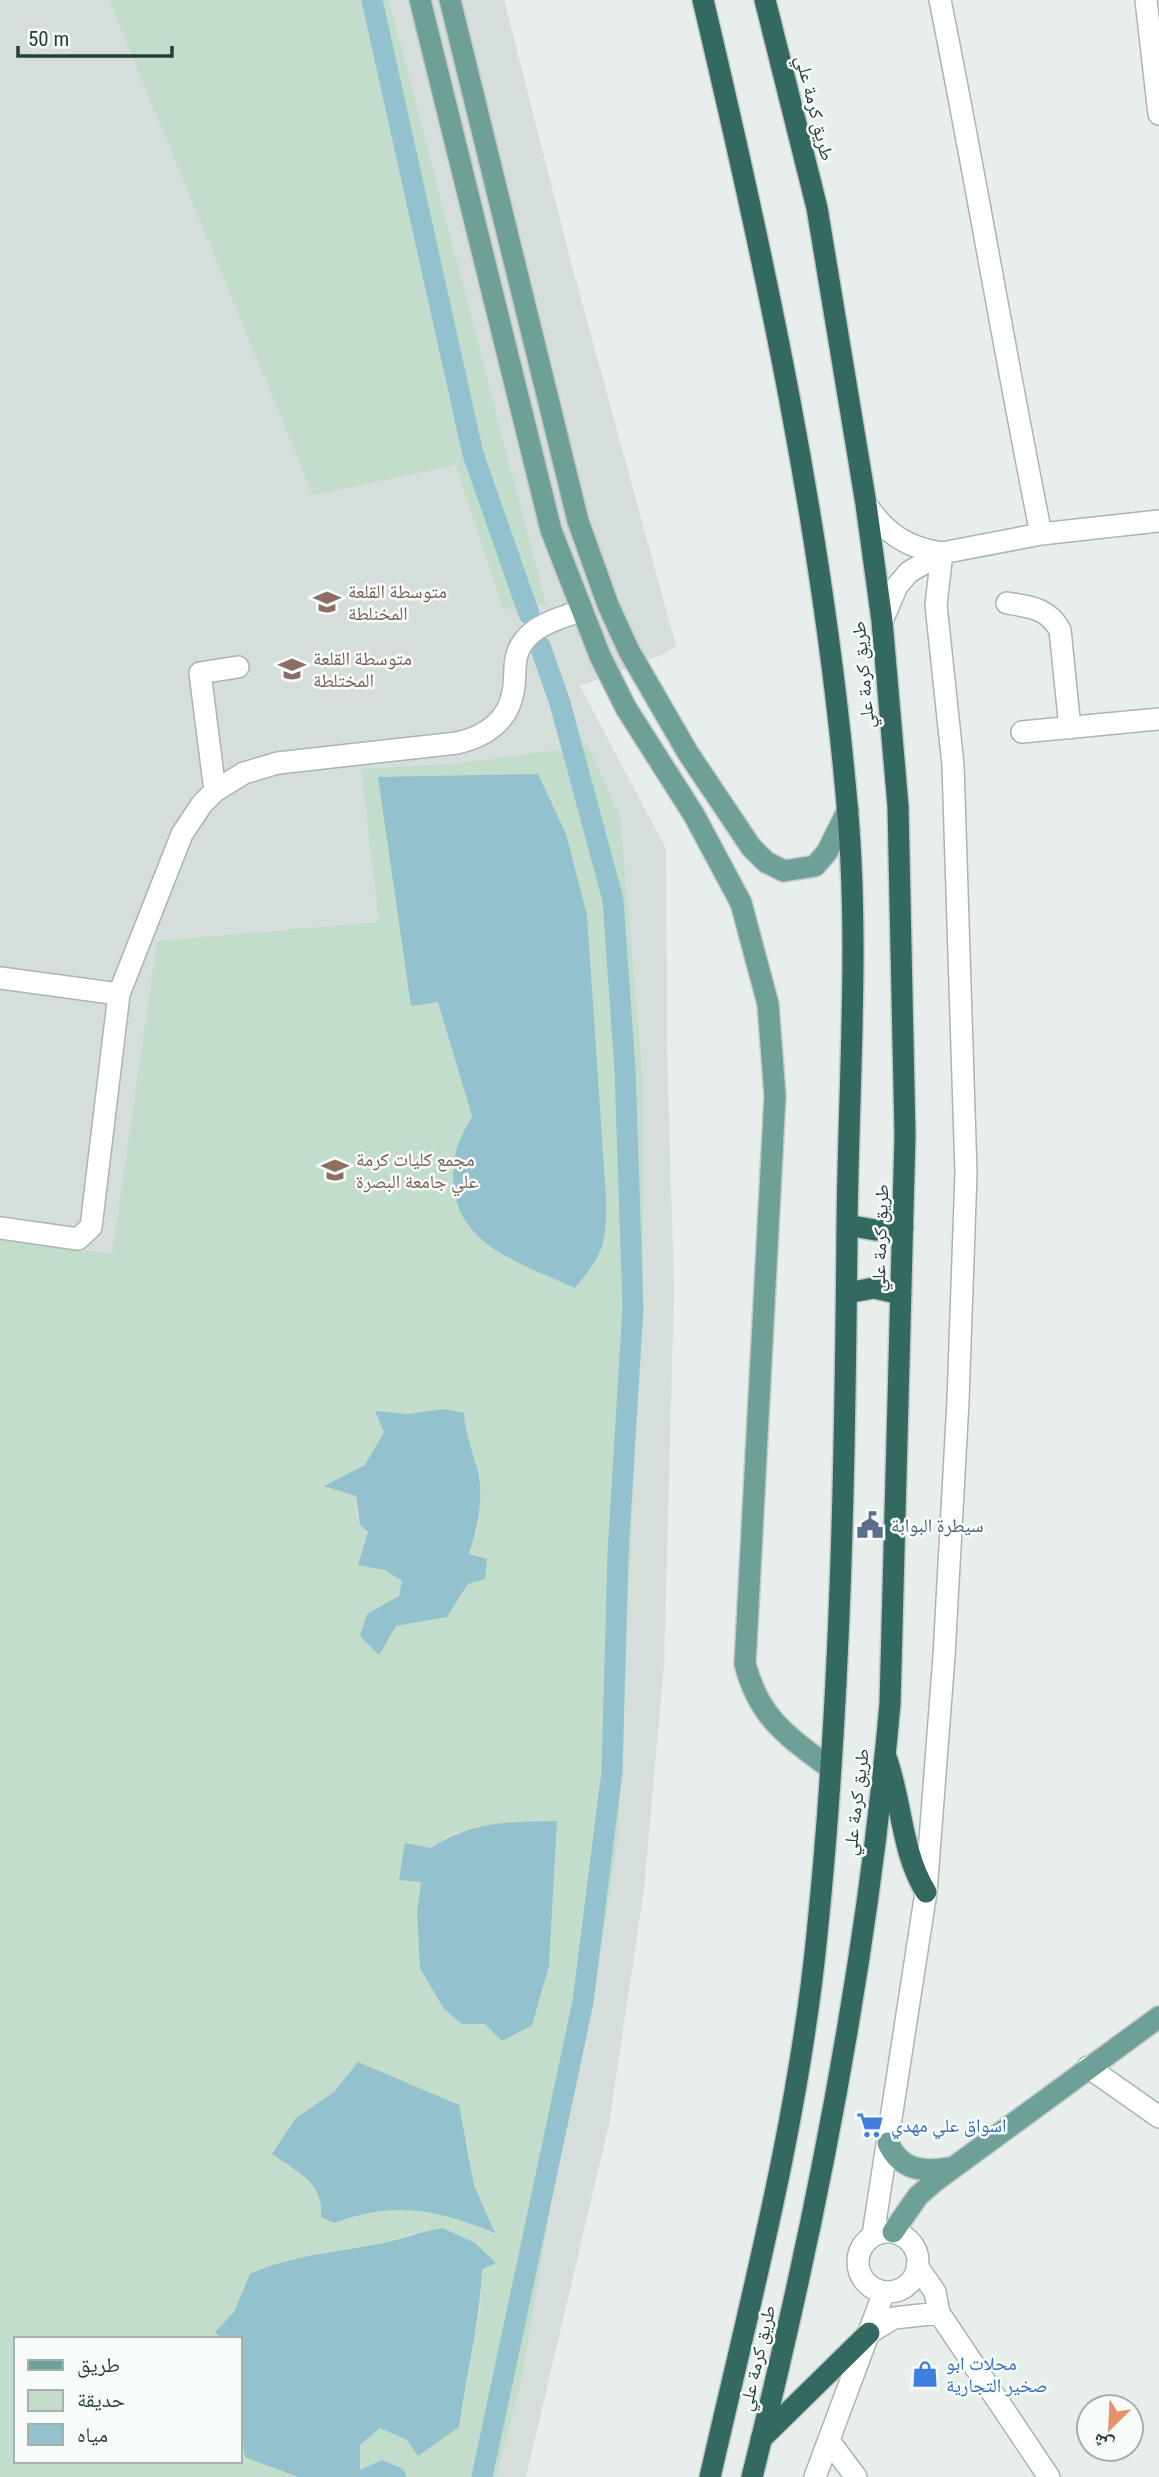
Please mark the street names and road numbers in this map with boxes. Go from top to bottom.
street label: طريق كرمة علي [787,53,839,164]
street label: طريق كرمة علي [847,620,883,730]
street label: طريق كرمة علي [867,1184,897,1292]
street label: طريق كرمة علي [838,1747,878,1857]
street label: طريق كرمة علي [734,2303,784,2414]

